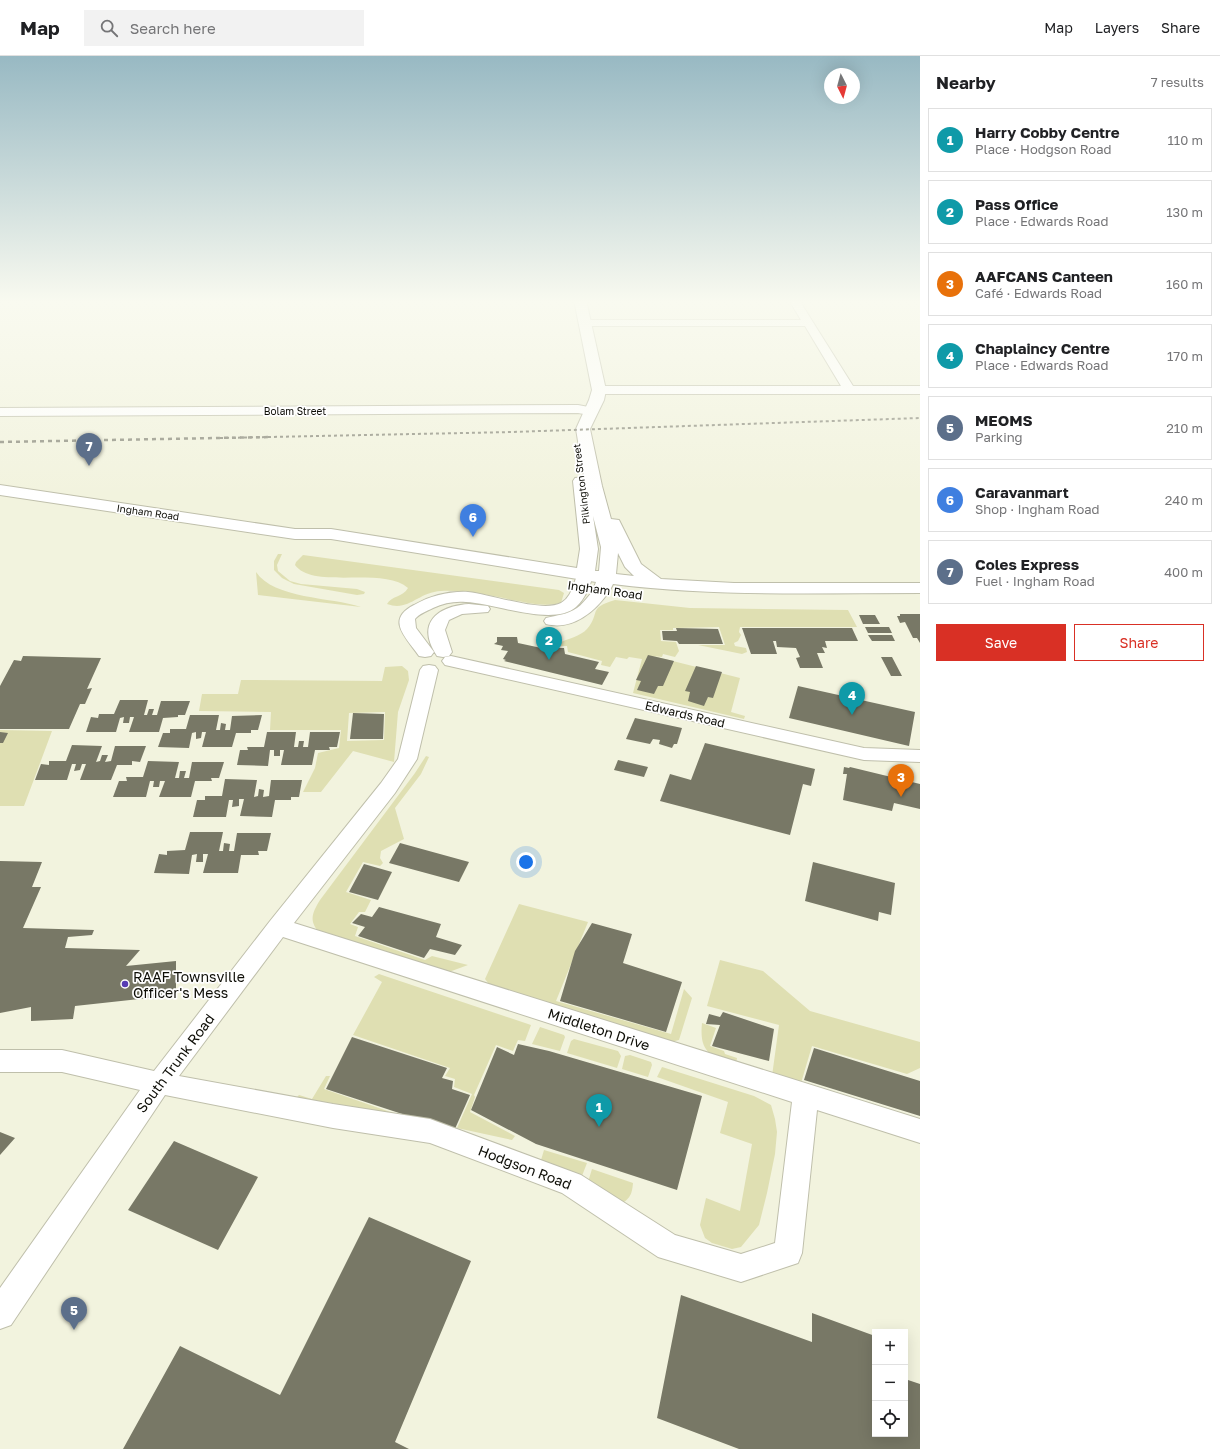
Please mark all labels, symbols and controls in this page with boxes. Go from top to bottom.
search box [84,10,364,46]
text: Map [20,16,60,39]
icon: search [98,17,120,39]
text: Search here [130,19,216,37]
text: Map [1044,19,1073,36]
text: Layers [1095,19,1139,36]
text: Share [1161,19,1200,36]
north arrow [824,68,860,104]
text: Nearby [936,72,996,93]
text: 7 results [1151,74,1204,90]
text: Harry Cobby Centre [975,123,1120,141]
text: 1 [947,132,953,148]
text: 110 m [1168,132,1203,148]
text: Place · Hodgson Road [975,141,1112,157]
text: Pass Office [975,195,1058,213]
text: 2 [946,204,954,220]
text: 130 m [1166,204,1203,220]
text: Place · Edwards Road [975,213,1108,229]
text: AAFCANS Canteen [975,267,1113,285]
text: 3 [946,276,954,292]
text: 160 m [1166,276,1203,292]
text: Café · Edwards Road [975,285,1102,301]
text: Chaplaincy Centre [975,339,1110,357]
text: 4 [946,348,954,364]
text: 170 m [1167,348,1203,364]
text: Place · Edwards Road [975,357,1108,373]
street label: Bolam Street [264,405,326,417]
text: MEOMS [975,411,1033,429]
text: 5 [946,420,954,436]
text: 210 m [1166,420,1203,436]
text: Parking [975,429,1023,445]
pin: 7 [76,433,102,466]
street label: Pilkington Street [570,443,592,525]
text: Caravanmart [975,483,1069,501]
text: 6 [946,492,954,508]
text: 240 m [1165,492,1203,508]
text: Shop · Ingham Road [975,501,1100,517]
street label: Ingham Road [116,502,180,522]
pin: 6 [460,504,486,537]
text: Coles Express [975,555,1079,573]
text: 7 [946,564,954,580]
text: 400 m [1164,564,1203,580]
text: Fuel · Ingham Road [975,573,1095,589]
street label: Ingham Road [566,577,644,603]
button: Save [936,624,1066,661]
button: Share [1074,624,1204,661]
pin: 2 [536,627,562,660]
pin: 4 [839,682,865,715]
street label: Edwards Road [644,698,726,730]
pin: 3 [888,764,914,797]
your location [516,852,536,872]
place label: RAAF Townsville Officer's Mess [133,968,245,1001]
marker: RAAF Townsville Officer's Mess [120,979,130,989]
street label: Middleton Drive [546,1004,652,1054]
street label: South Trunk Road [132,1010,218,1116]
pin: 1 [586,1094,612,1127]
street label: Hodgson Road [476,1141,574,1193]
pin: 5 [61,1297,87,1330]
map controls [872,1329,908,1437]
button: + [872,1329,908,1365]
button: − [872,1365,908,1401]
button: locate [872,1401,908,1437]

